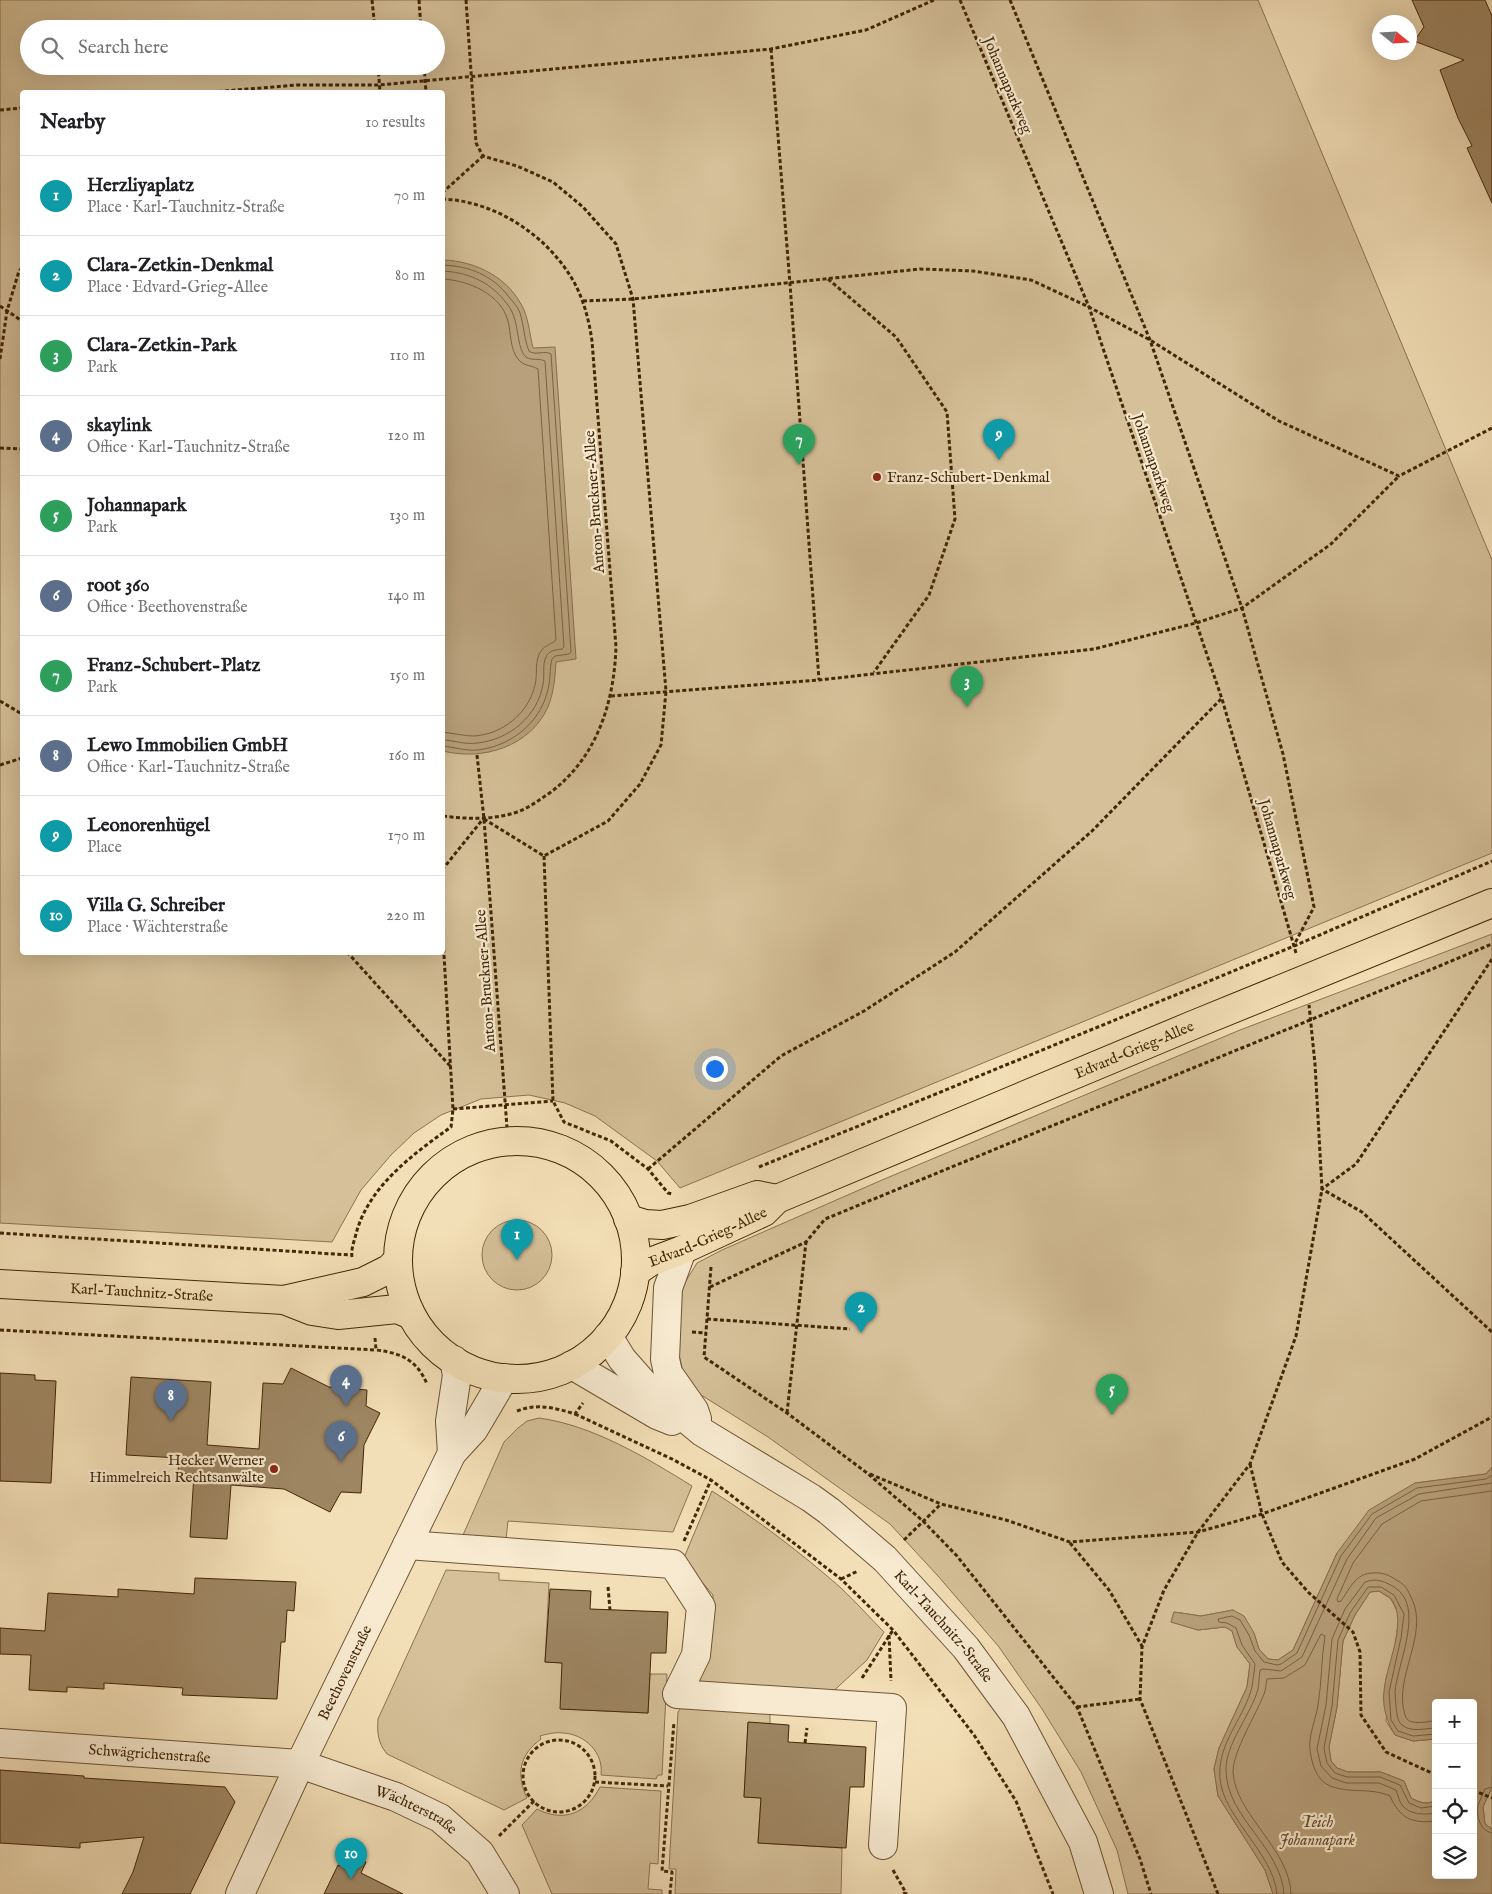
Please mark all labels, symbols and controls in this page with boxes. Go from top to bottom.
north arrow [1372,15,1417,60]
search box [20,20,445,75]
street label: Johannaparkweg [978,32,1037,137]
icon: search [38,34,66,62]
text: Search here [78,36,169,60]
text: Nearby [40,109,105,136]
text: 10 results [365,113,425,133]
text: Herzliyaplatz [87,174,194,198]
text: 1 [53,186,59,206]
text: 70 m [394,186,425,206]
text: Place · Karl-Tauchnitz-Straße [87,198,285,218]
text: Clara-Zetkin-Denkmal [87,254,273,278]
text: 2 [52,266,60,286]
text: 80 m [395,266,425,286]
text: Place · Edvard-Grieg-Allee [87,278,268,298]
text: Clara-Zetkin-Park [87,334,237,358]
text: 3 [53,346,59,366]
text: 110 m [389,346,425,366]
text: Park [87,358,117,378]
street label: Johannaparkweg [1127,409,1180,516]
text: skaylink [87,414,152,438]
pin: 9 [983,419,1015,460]
pin: 7 [783,424,815,465]
text: 4 [52,426,60,446]
text: 120 m [388,426,425,446]
street label: Anton-Bruckner-Allee [580,430,609,575]
text: Office · Karl-Tauchnitz-Straße [87,438,290,458]
place label: Franz-Schubert-Denkmal [887,468,1051,487]
marker: Franz-Schubert-Denkmal [871,471,883,483]
text: Johannapark [87,494,187,518]
text: 5 [53,506,59,526]
text: 130 m [389,506,425,526]
text: Park [87,518,117,538]
text: root 360 [87,574,150,598]
text: 6 [53,586,59,606]
text: 140 m [387,586,425,606]
text: Office · Beethovenstraße [87,598,248,618]
text: Franz-Schubert-Platz [87,654,260,678]
text: 7 [52,666,60,686]
text: 150 m [390,666,425,686]
pin: 3 [951,666,983,707]
text: Park [87,678,117,698]
text: Lewo Immobilien GmbH [87,734,288,758]
text: 8 [53,746,59,766]
text: 160 m [389,746,425,766]
text: Office · Karl-Tauchnitz-Straße [87,758,290,778]
street label: Johannaparkweg [1254,795,1301,902]
text: Leonorenhügel [87,814,210,838]
text: 9 [53,826,59,846]
text: 170 m [388,826,425,846]
text: Place [87,838,122,858]
text: Villa G. Schreiber [87,894,225,918]
text: 10 [49,906,63,926]
text: 220 m [386,906,425,926]
street label: Anton-Bruckner-Allee [471,909,500,1054]
text: Place · Wächterstraße [87,918,228,938]
street label: Edvard-Grieg-Allee [1072,1017,1197,1083]
your location [702,1056,728,1082]
street label: Edvard-Grieg-Allee [646,1203,770,1272]
pin: 1 [501,1219,533,1260]
street label: Karl-Tauchnitz-Straße [70,1279,214,1306]
pin: 2 [845,1292,877,1333]
pin: 4 [330,1365,362,1406]
pin: 5 [1096,1374,1128,1415]
pin: 8 [155,1380,187,1421]
pin: 6 [325,1421,357,1462]
place label: Hecker Werner Himmelreich Rechtsanwälte [89,1451,264,1487]
marker: Hecker Werner Himmelreich Rechtsanwälte [268,1463,280,1475]
street label: Karl-Tauchnitz-Straße [889,1566,997,1686]
street label: Beethovenstraße [314,1622,376,1723]
map controls [1432,1699,1477,1879]
button: + [1432,1699,1477,1744]
street label: Schwägrichenstraße [88,1740,211,1768]
button: − [1432,1744,1477,1789]
street label: Wächterstraße [373,1782,461,1839]
button: locate [1432,1789,1477,1834]
water label: Teich Johannapark [1279,1813,1355,1851]
button: layers [1432,1834,1477,1879]
pin: 10 [335,1838,367,1879]

